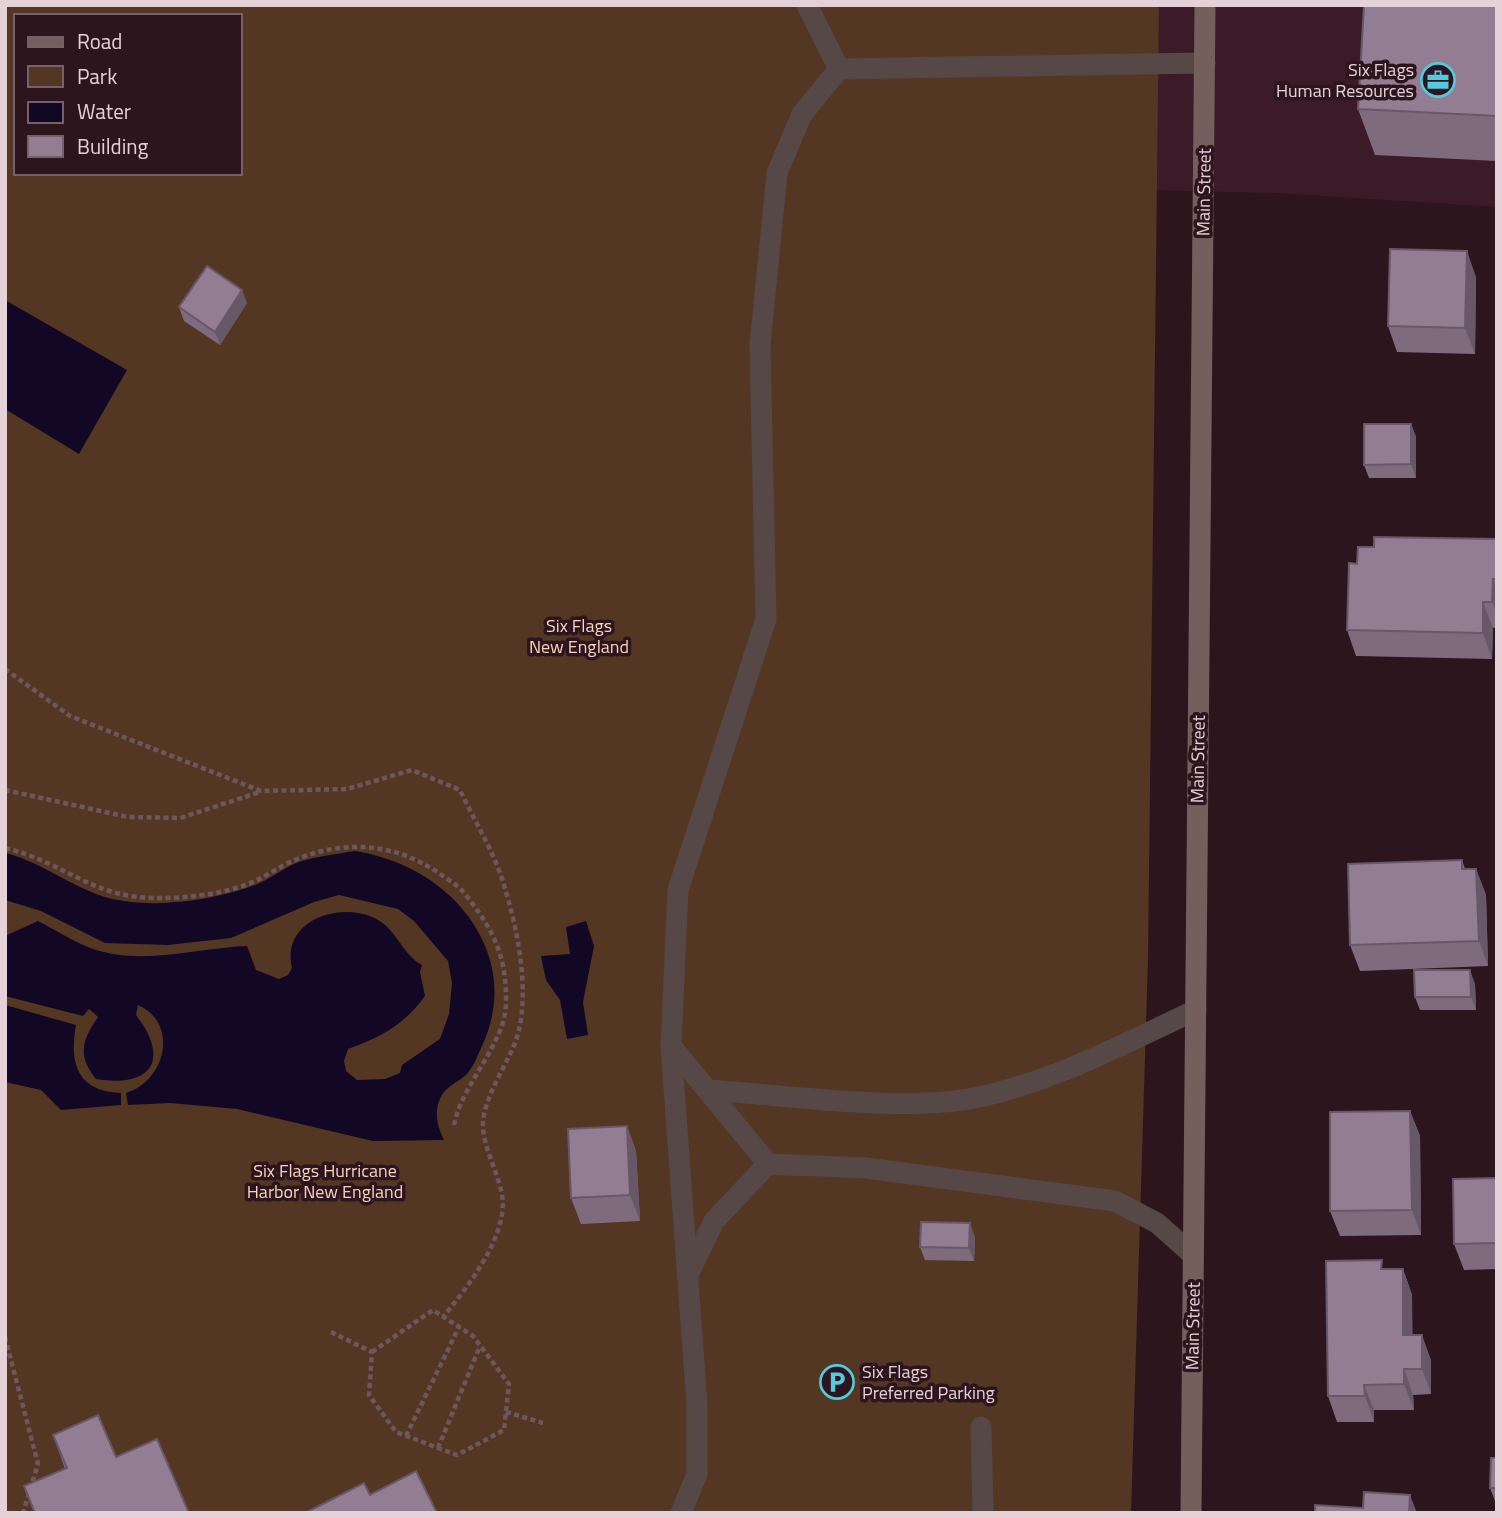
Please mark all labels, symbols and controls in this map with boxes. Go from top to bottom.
legend [14,14,242,175]
text: Road [77,25,122,57]
place label: Six Flags Human Resources [1276,56,1414,104]
text: Park [77,60,117,92]
office icon: Six Flags Human Resources [1419,61,1457,99]
text: Water [77,95,131,127]
text: Building [77,130,149,162]
street label: Main Street [1189,147,1218,236]
park label: Six Flags New England [529,612,629,660]
street label: Main Street [1183,714,1212,803]
park label: Six Flags Hurricane Harbor New England [247,1157,403,1205]
street label: Main Street [1178,1281,1207,1370]
place label: Six Flags Preferred Parking [862,1358,995,1406]
parking icon: Six Flags Preferred Parking [818,1363,856,1401]

